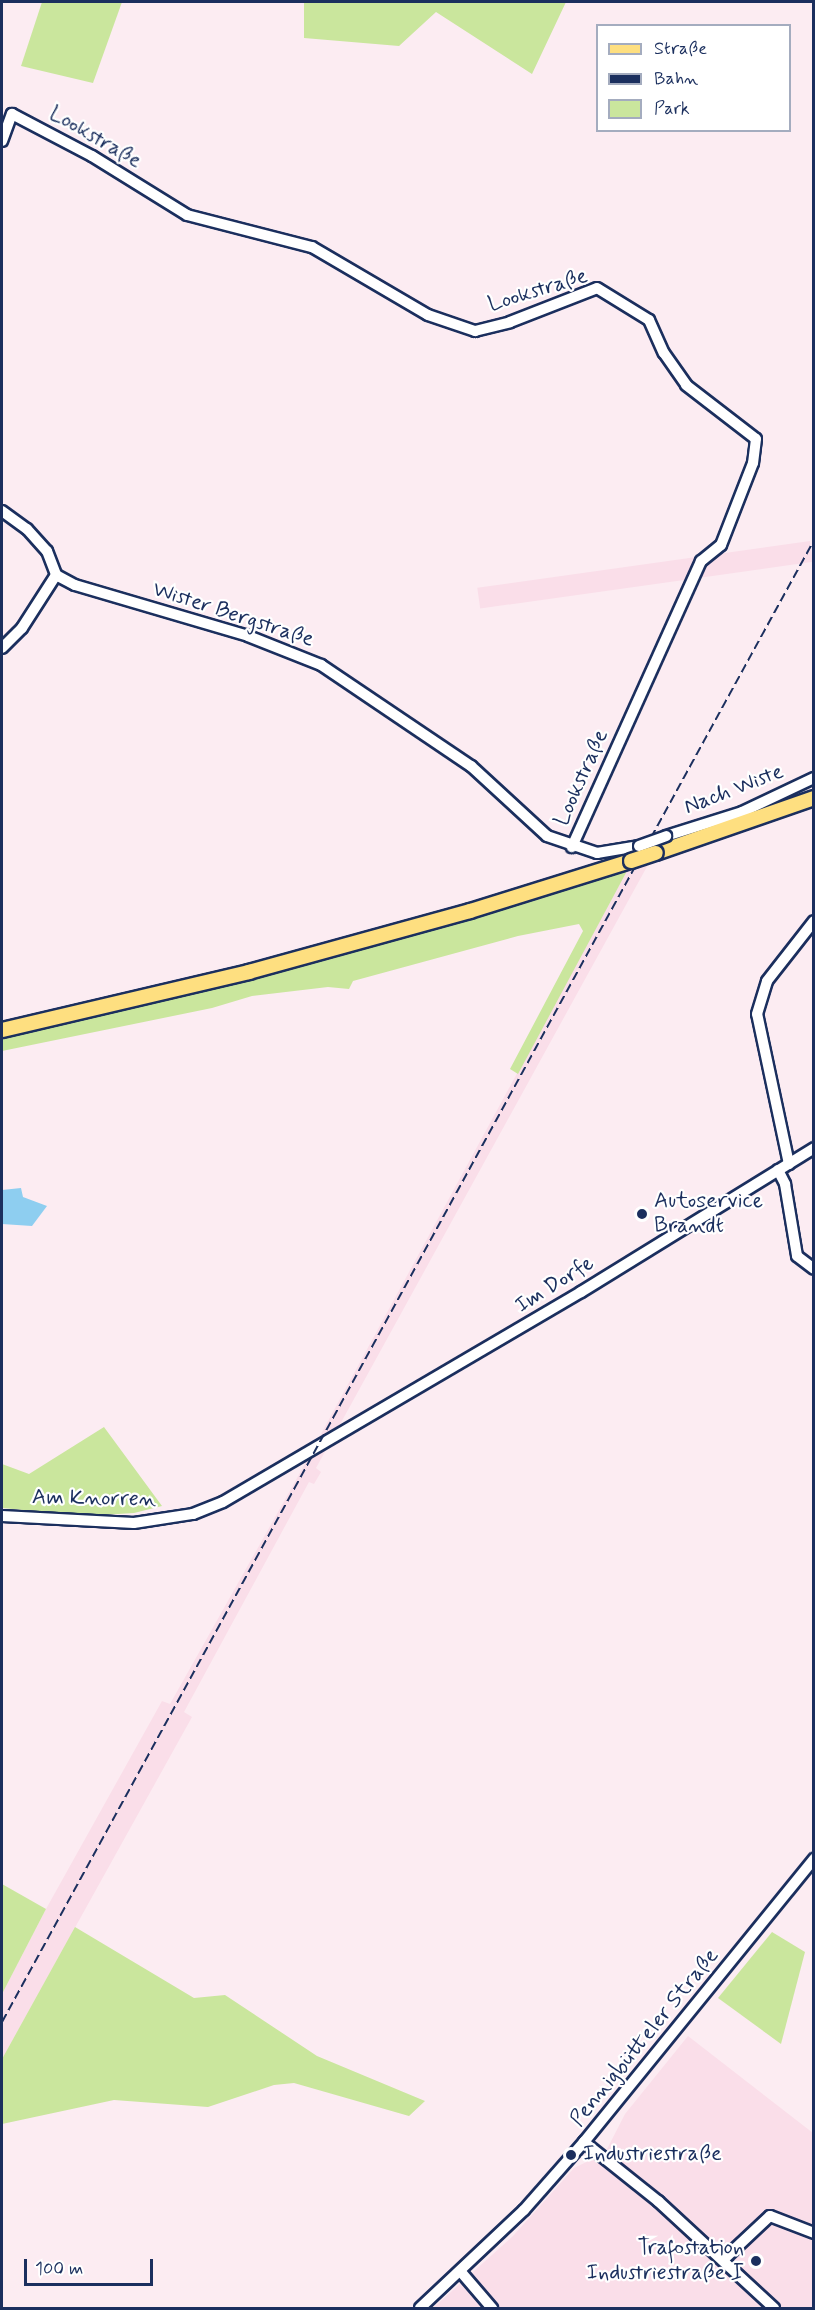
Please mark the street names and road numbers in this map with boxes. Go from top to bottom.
street label: Lookstraße [44,101,146,175]
street label: Lookstraße [485,263,591,319]
street label: Wister Bergstraße [148,576,318,654]
street label: Lookstraße [549,726,615,830]
street label: Nach Wiste [681,759,787,821]
street label: Im Dorfe [511,1251,599,1319]
street label: Am Knorren [36,1485,152,1513]
street label: Pennigbütteler Straße [566,1945,724,2131]

